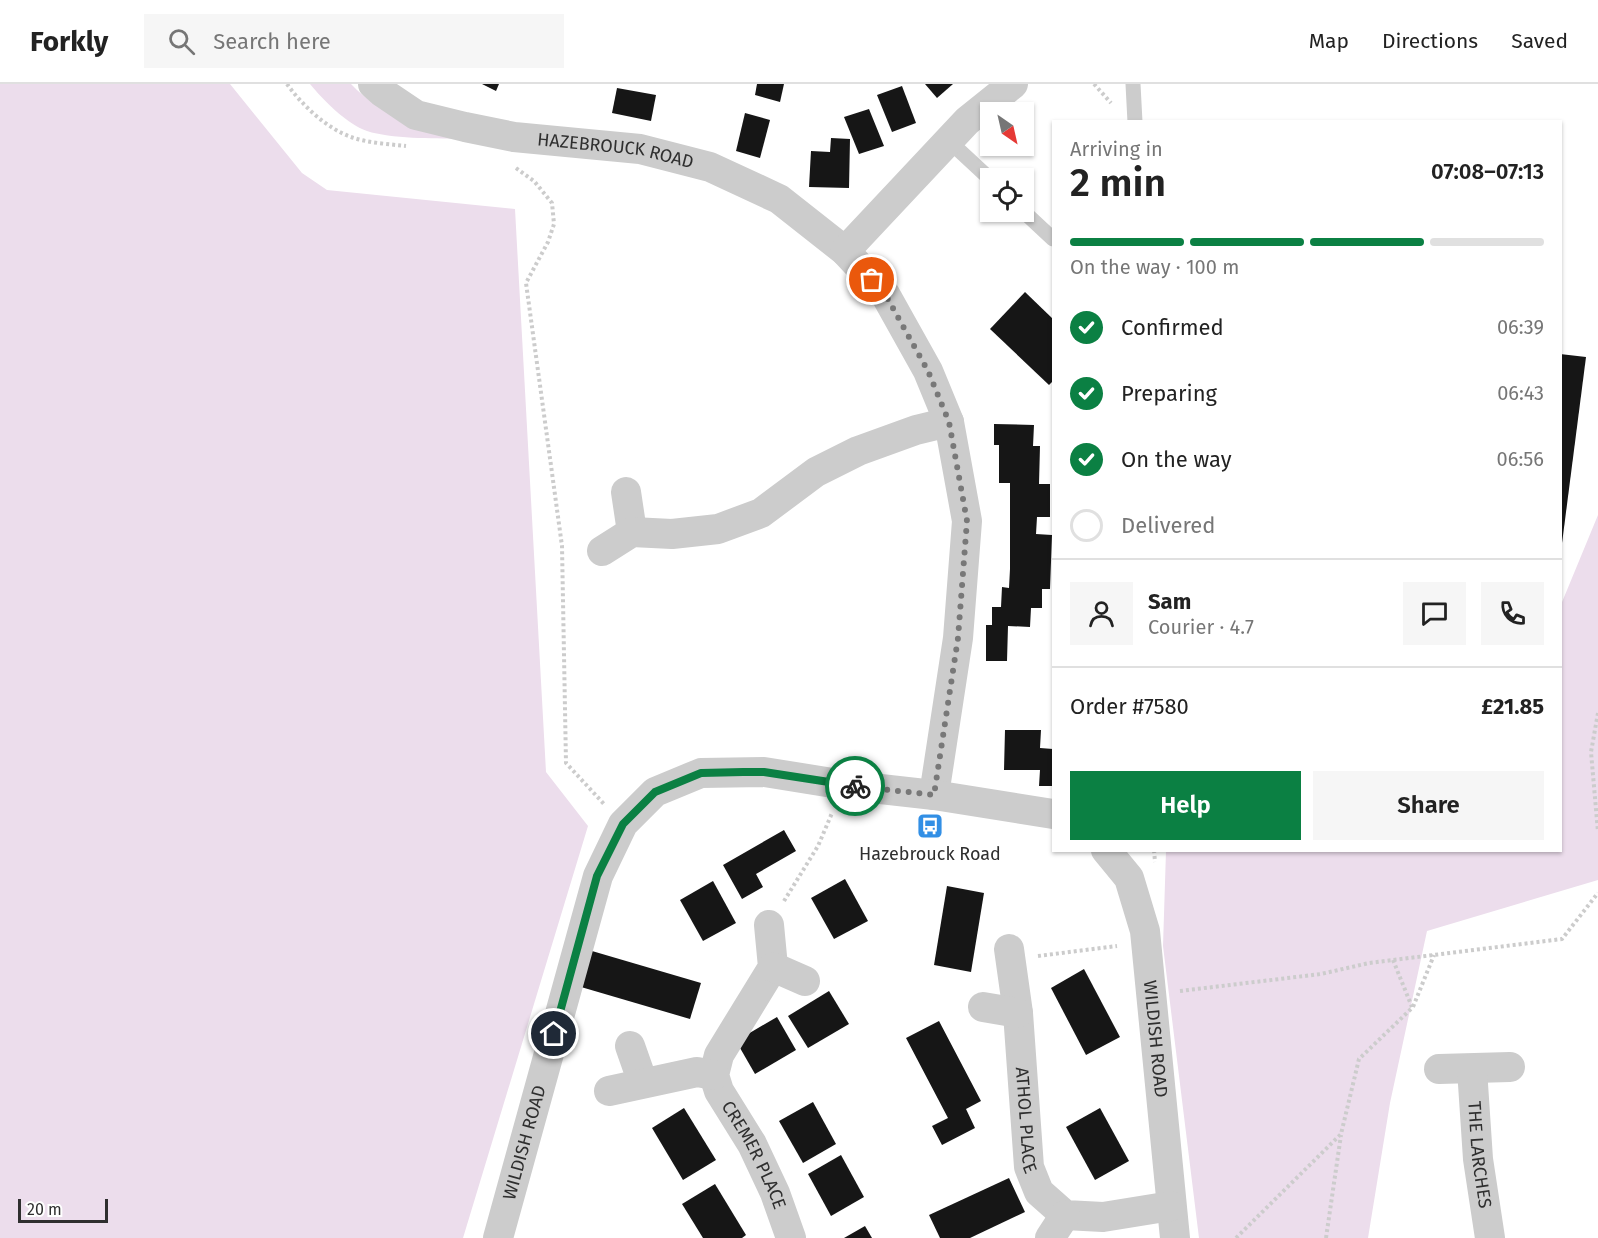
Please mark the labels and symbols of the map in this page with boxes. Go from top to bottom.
north arrow [980,102,1034,156]
street label: HAZEBROUCK ROAD [536,128,696,173]
pin [846,254,897,305]
courier [825,756,885,816]
bus stop icon: Hazebrouck Road [915,811,945,841]
place label: Hazebrouck Road [859,843,1001,865]
street label: WILDISH ROAD [1139,979,1172,1099]
pin [528,1008,579,1059]
street label: ATHOL PLACE [1011,1066,1042,1177]
street label: WILDISH ROAD [498,1083,551,1202]
street label: CREMER PLACE [717,1097,791,1212]
street label: THE LARCHES [1463,1100,1496,1210]
scale bar [18,1196,108,1224]

